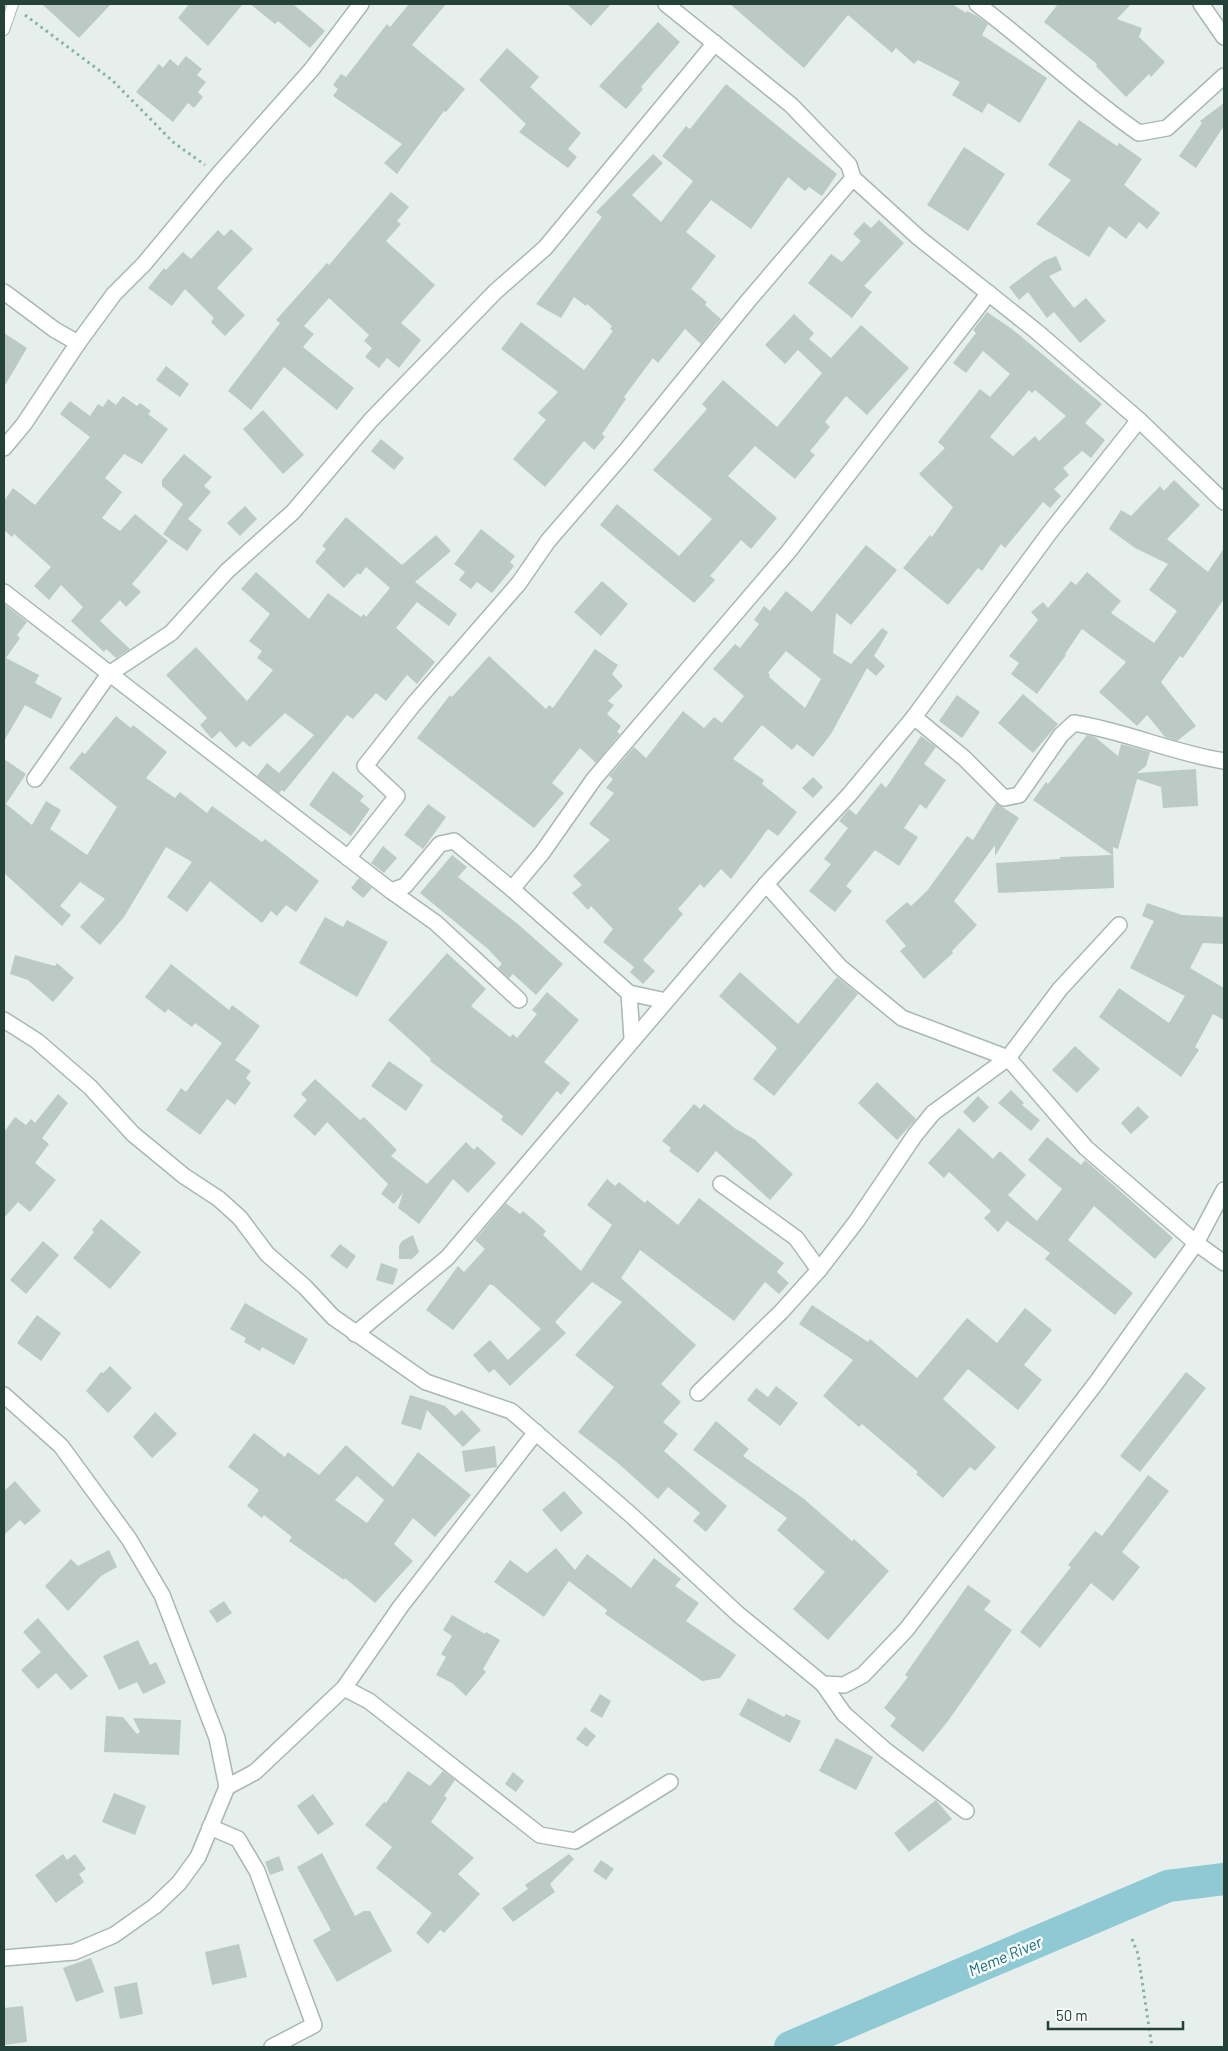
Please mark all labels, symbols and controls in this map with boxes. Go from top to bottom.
water label: Meme River [965,1931,1046,1980]
scale bar [1048,1998,1183,2030]
text: 50 m [1056,2006,1088,2024]

